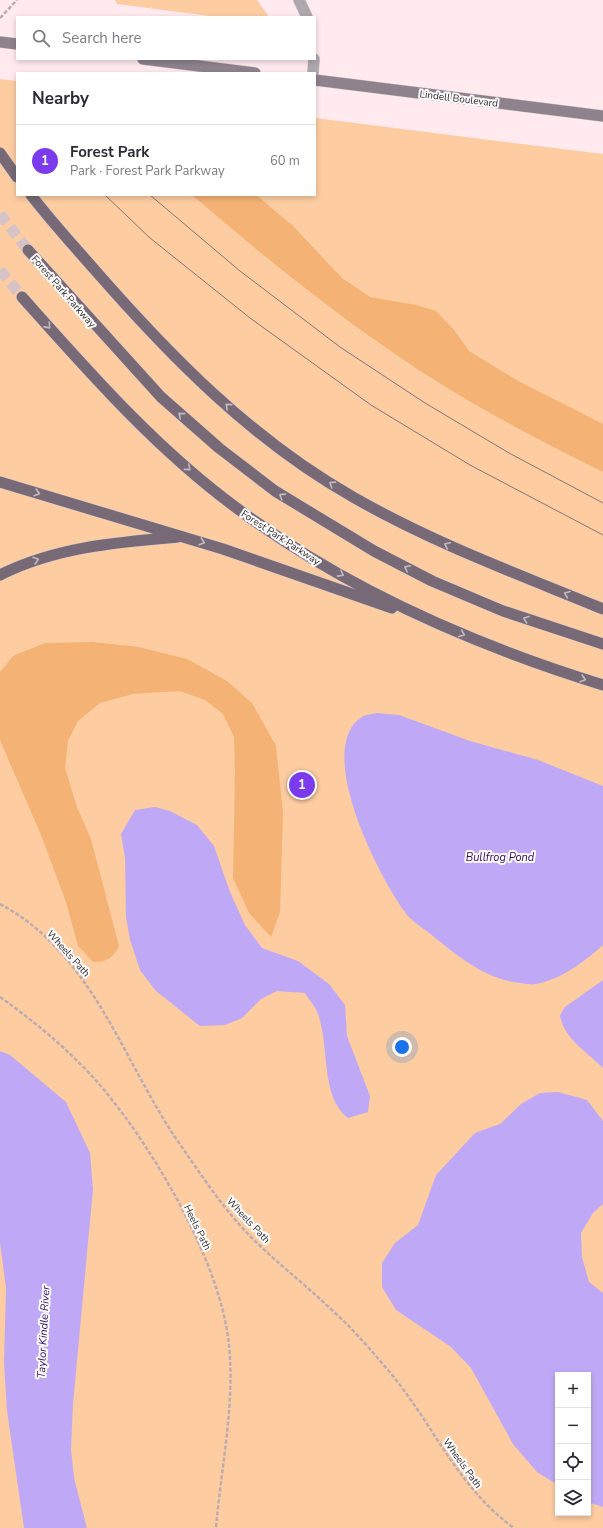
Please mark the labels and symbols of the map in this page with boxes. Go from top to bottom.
street label: Lindell Boulevard [419,87,499,111]
street label: Forest Park Parkway [28,253,99,331]
one-way arrow [43,321,50,329]
one-way arrow [225,404,233,411]
one-way arrow [178,412,186,419]
one-way arrow [183,464,191,471]
one-way arrow [329,481,336,489]
one-way arrow [34,488,41,497]
one-way arrow [279,493,286,500]
street label: Forest Park Parkway [238,507,323,569]
one-way arrow [198,537,205,546]
one-way arrow [443,542,451,550]
one-way arrow [32,556,39,565]
one-way arrow [403,565,411,573]
one-way arrow [336,570,344,577]
one-way arrow [563,591,570,599]
one-way arrow [523,615,530,624]
one-way arrow [457,629,465,637]
one-way arrow [580,674,587,683]
pin: 1 [289,770,315,800]
water label: Bullfrog Pond [466,850,535,865]
street label: Wheels Path [44,927,93,980]
your location [392,1037,412,1057]
street label: Wheels Path [223,1195,273,1247]
street label: Heels Path [180,1202,214,1253]
water label: Taylor Kindle River [34,1284,53,1379]
street label: Wheels Path [439,1436,485,1491]

